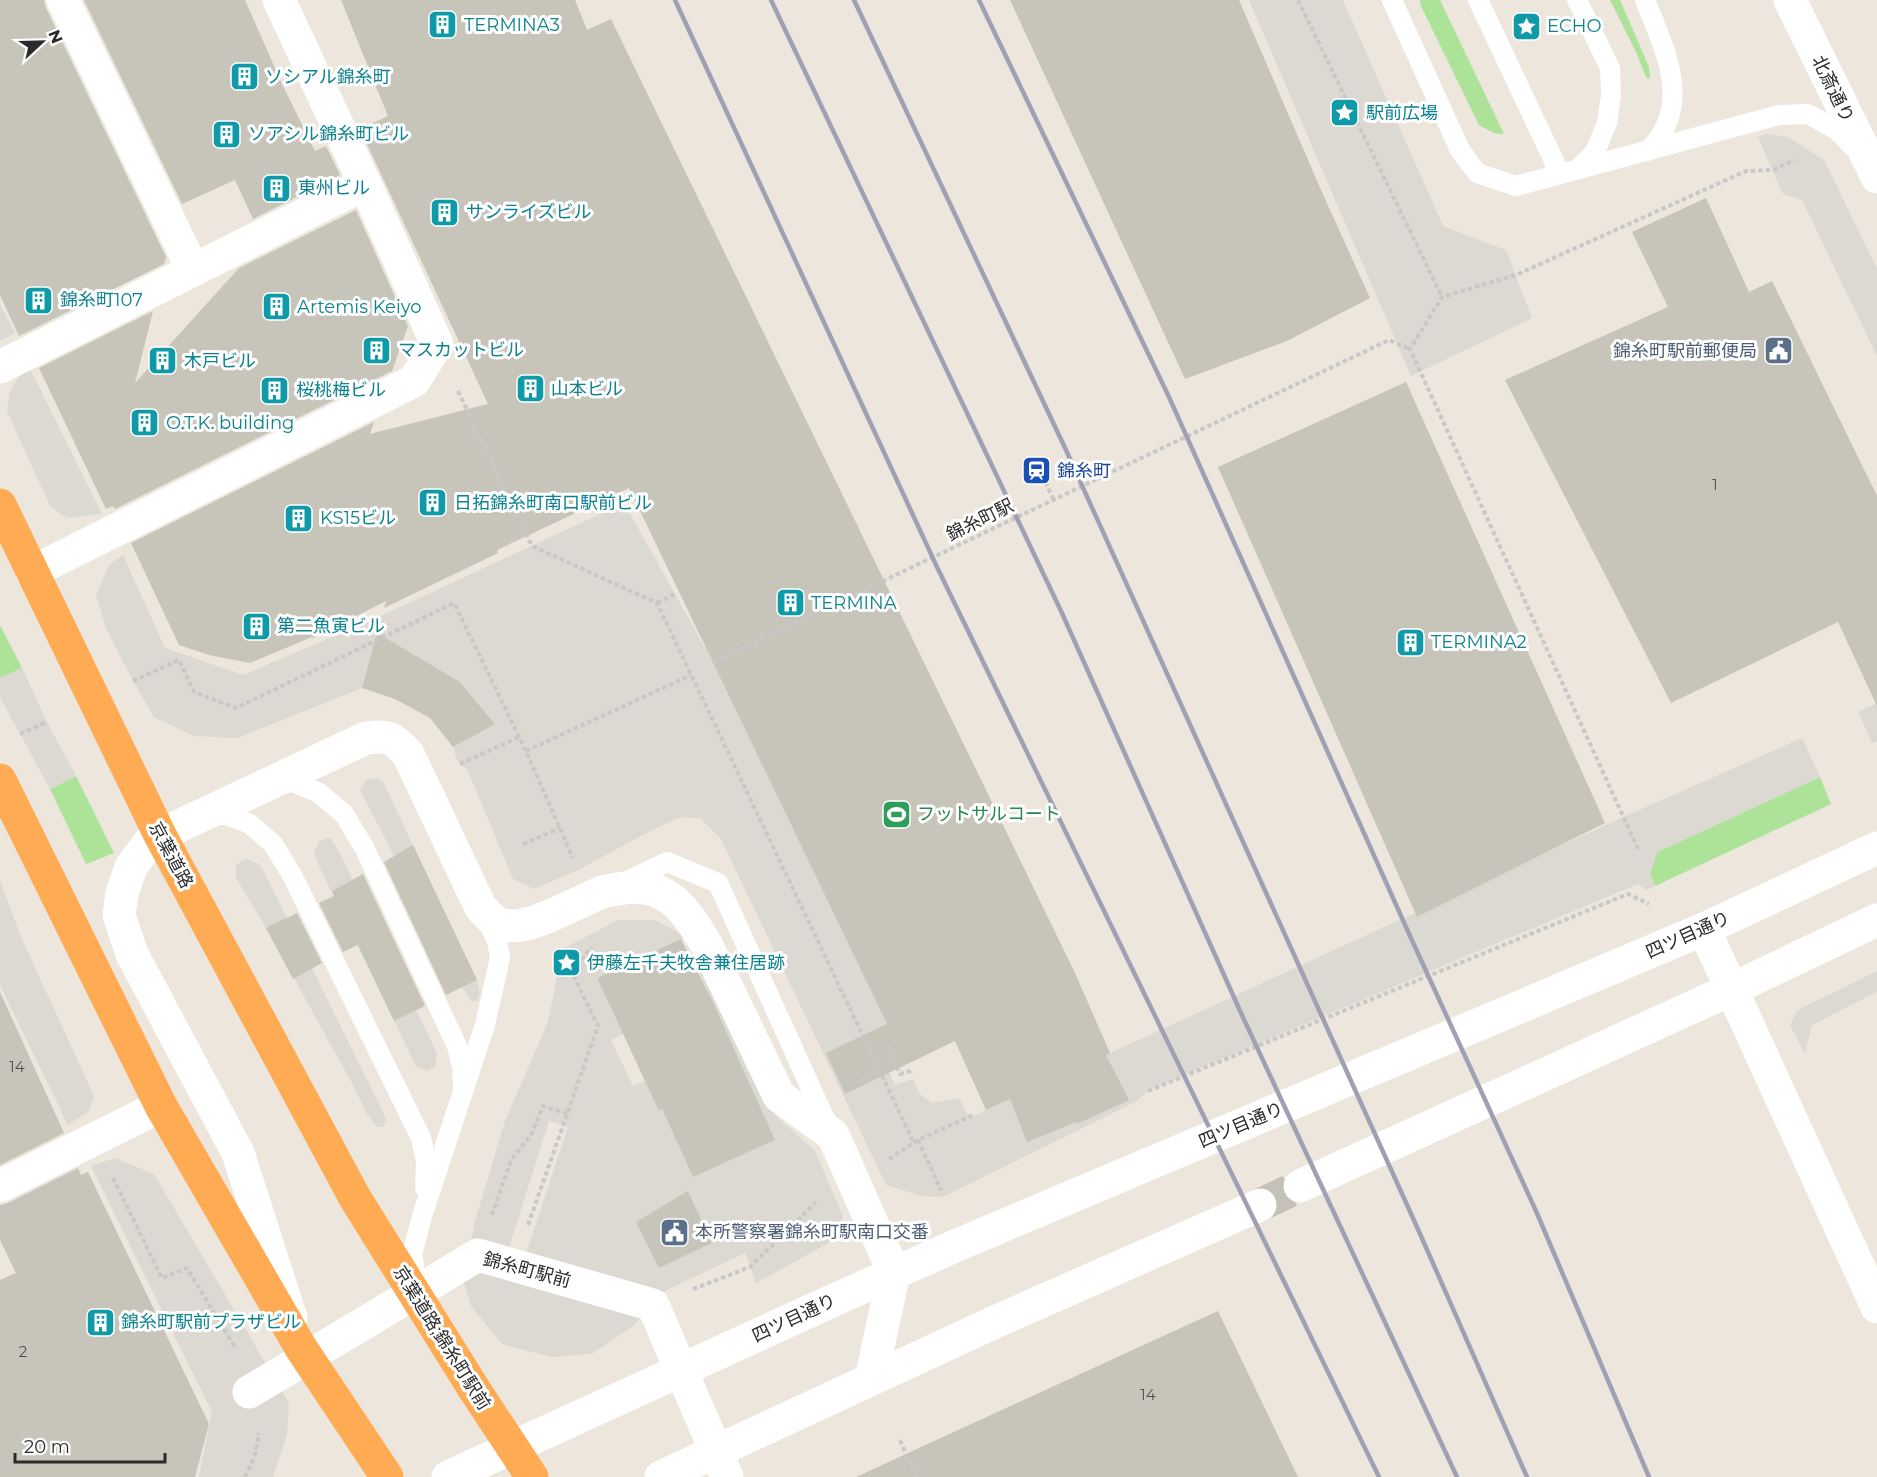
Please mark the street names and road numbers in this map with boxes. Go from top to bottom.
street label: 北斎通り [1807,52,1859,126]
street label: 錦糸町駅 [943,494,1017,546]
street label: 京葉道路 [144,818,198,892]
street label: 四ツ目通り [1642,907,1734,963]
street label: 四ツ目通り [1195,1097,1287,1153]
street label: 錦糸町駅前 [481,1248,573,1292]
street label: 京葉道路;錦糸町駅前 [389,1262,495,1414]
street label: 四ツ目通り [749,1289,839,1347]

